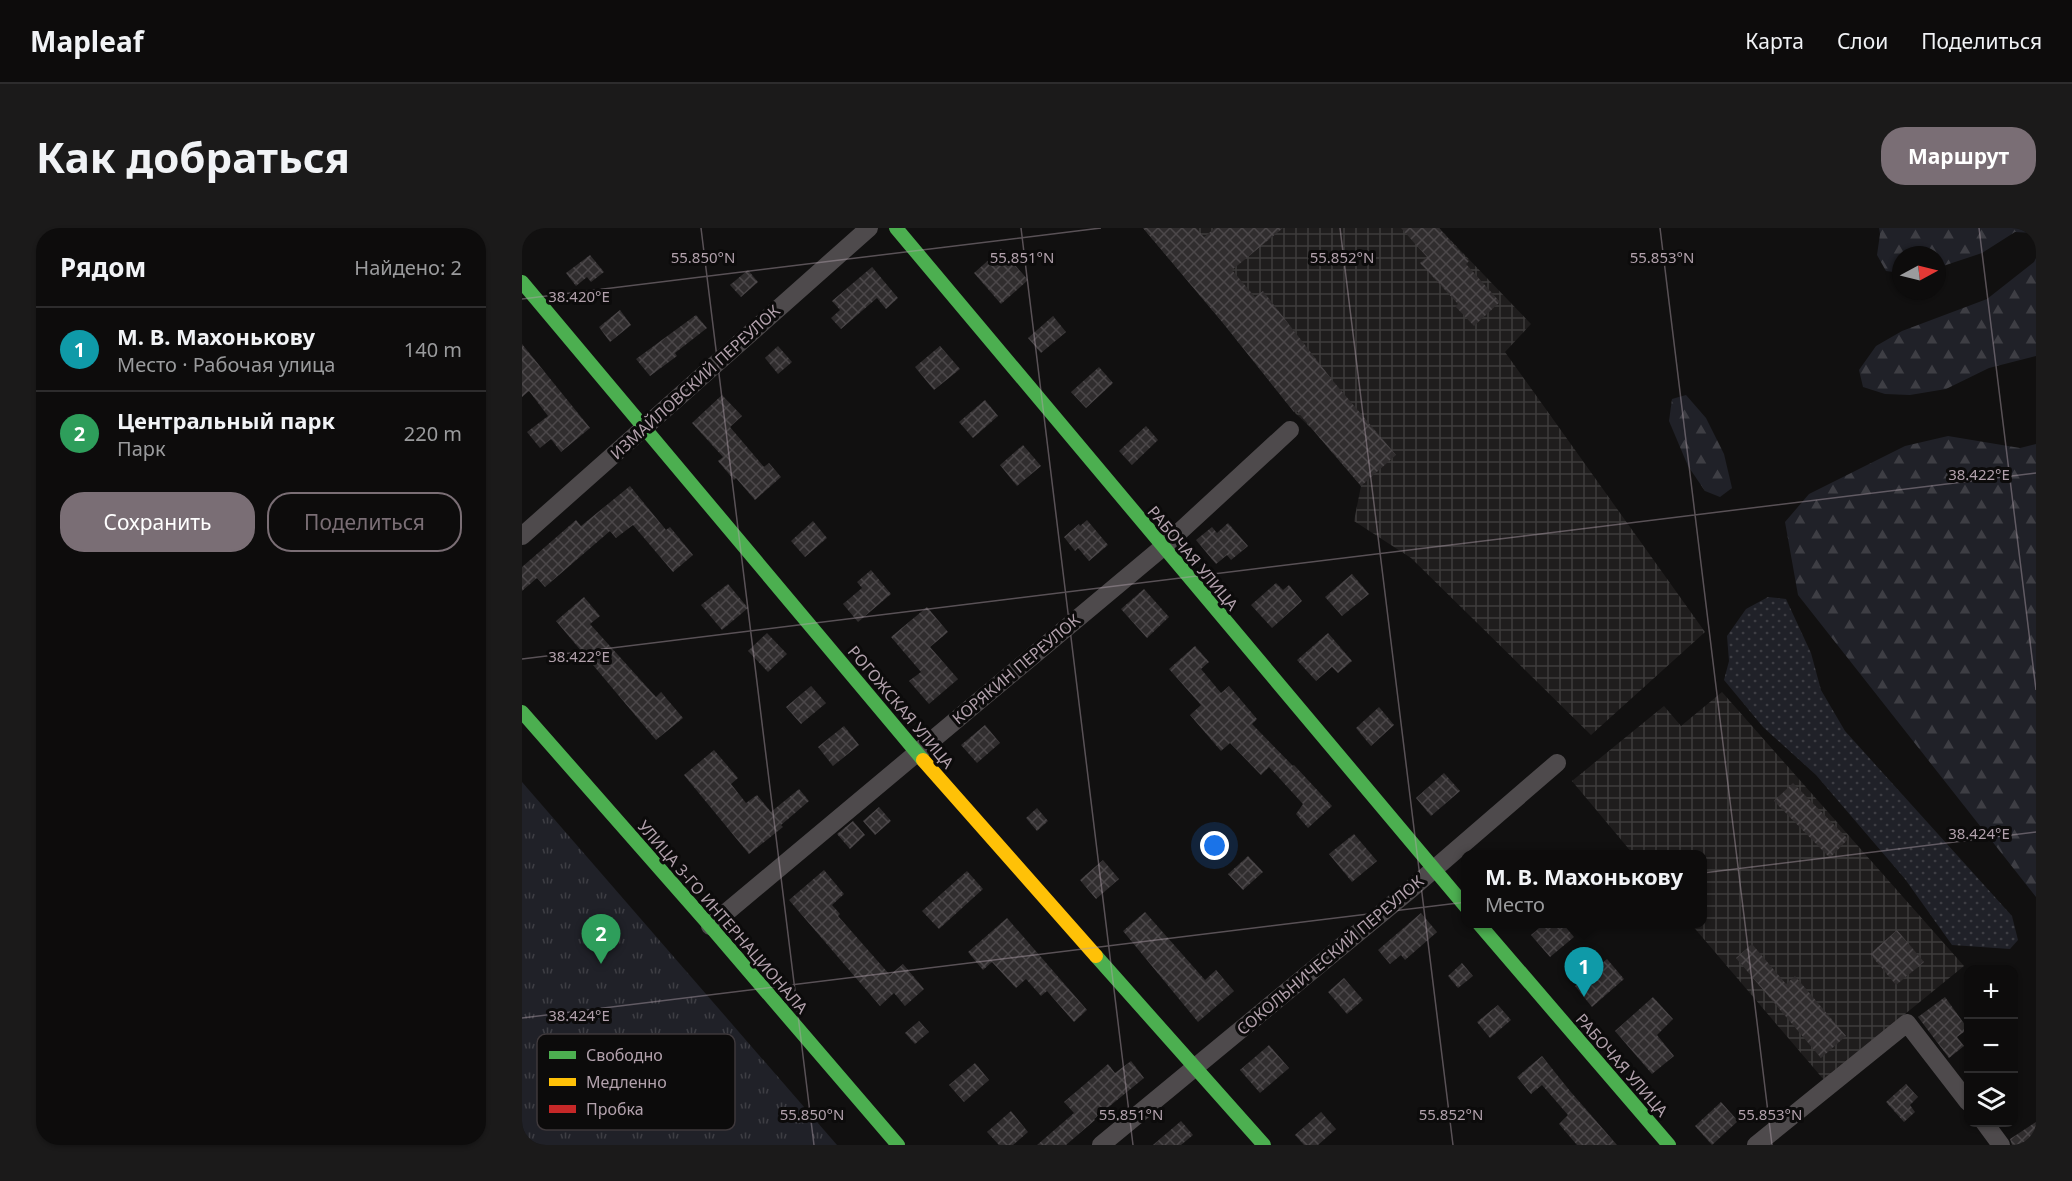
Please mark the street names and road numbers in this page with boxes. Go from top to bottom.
street label: ИЗМАЙЛОВСКИЙ ПЕРЕУЛОК [605,300,785,464]
street label: РАБОЧАЯ УЛИЦА [1143,501,1244,616]
street label: КОРЯКИН ПЕРЕУЛОК [947,609,1085,729]
street label: РОГОЖСКАЯ УЛИЦА [843,641,960,774]
street label: УЛИЦА 3-ГО ИНТЕРНАЦИОНАЛА [633,816,814,1019]
street label: СОКОЛЬНИЧЕСКИЙ ПЕРЕУЛОК [1232,870,1428,1040]
street label: РАБОЧАЯ УЛИЦА [1571,1009,1674,1122]

